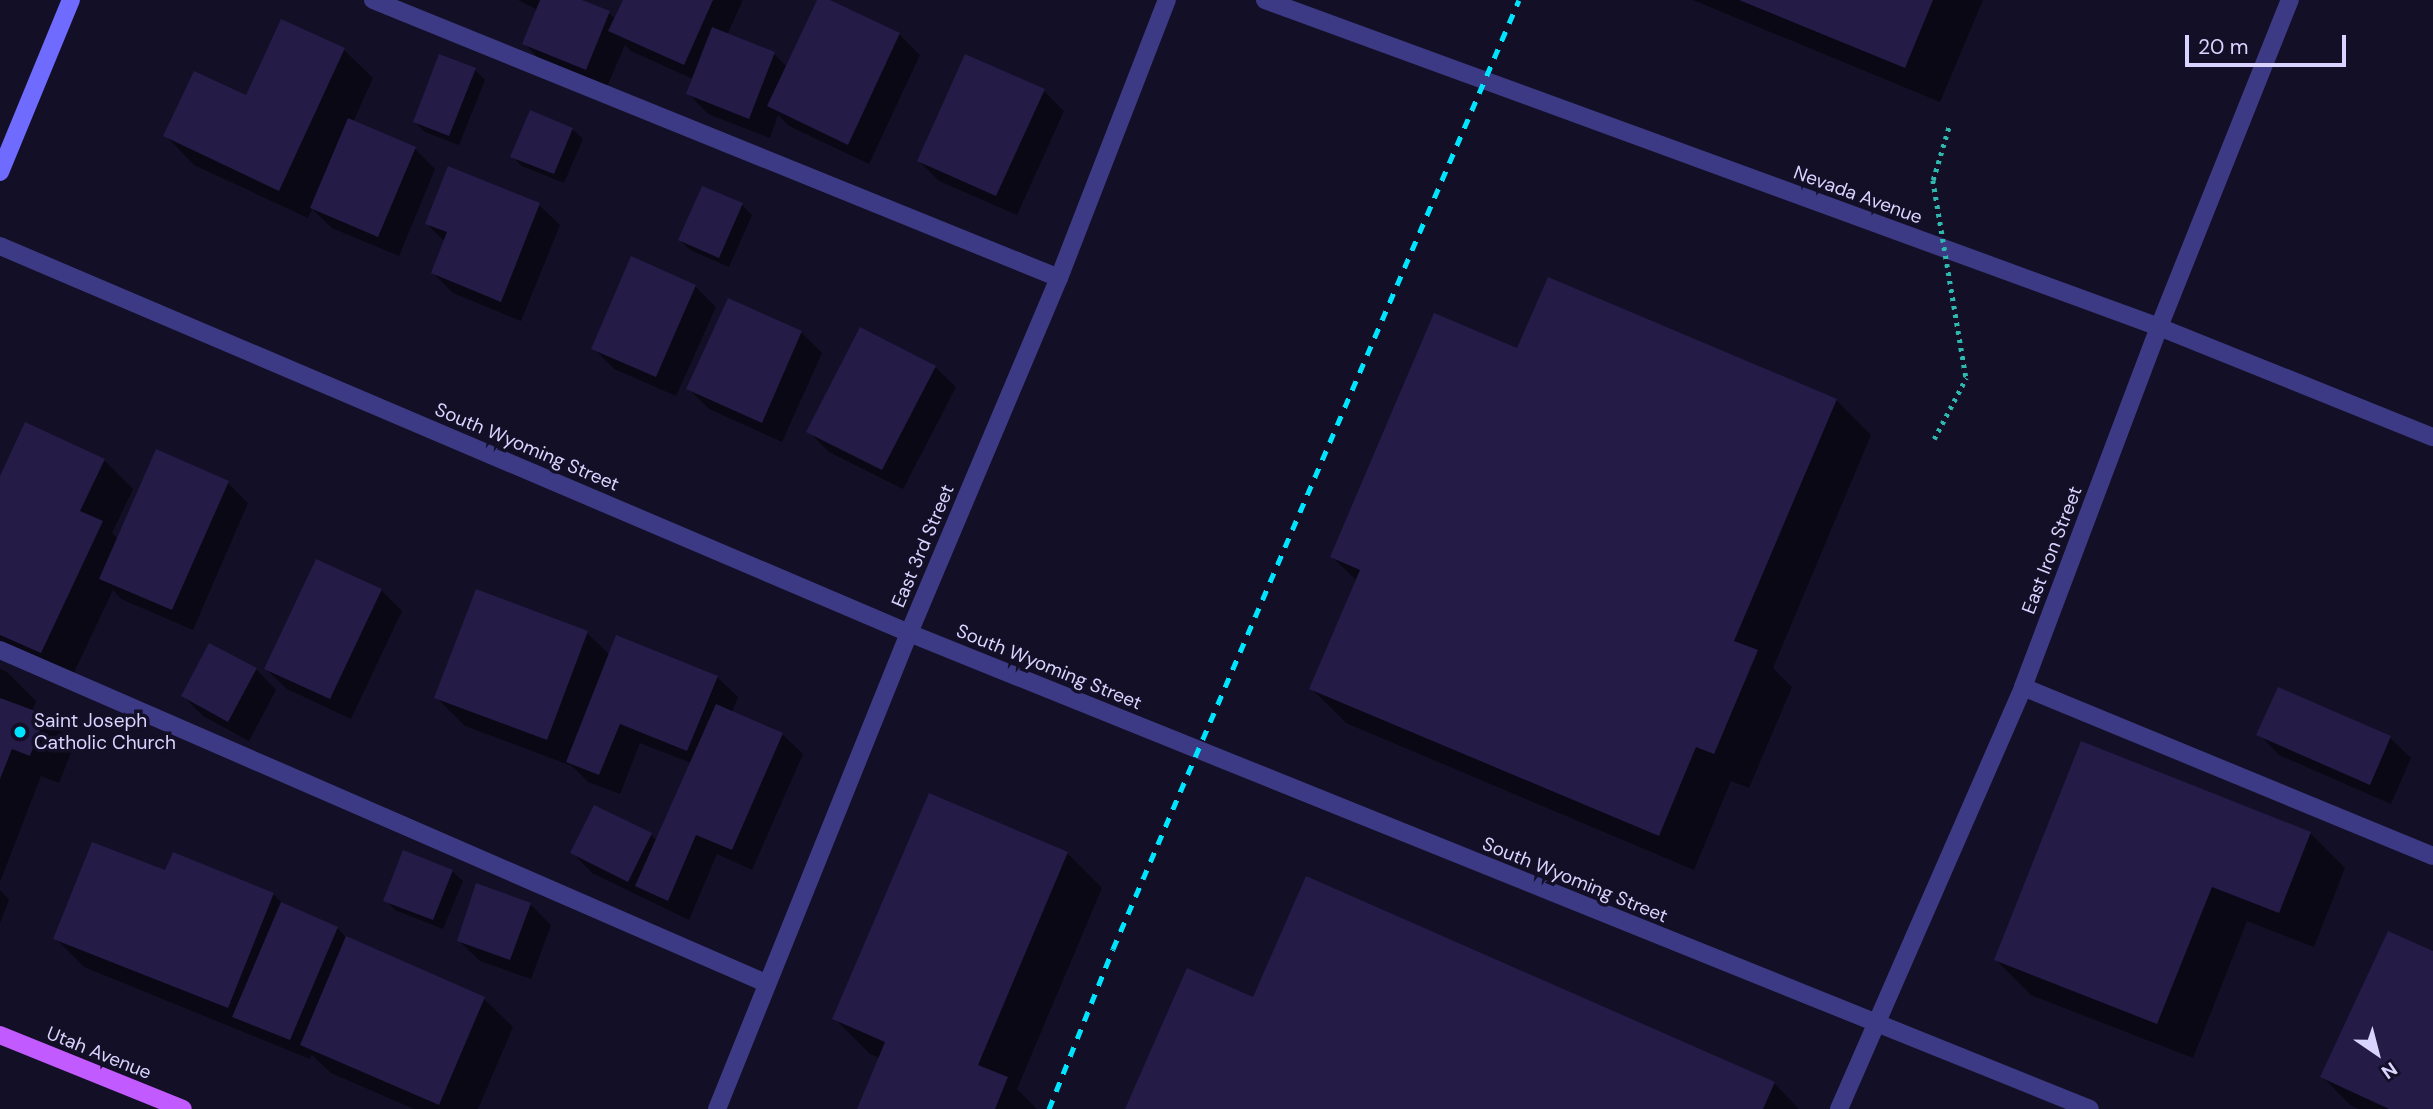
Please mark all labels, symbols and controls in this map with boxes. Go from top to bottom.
scale bar [2188,21,2349,65]
text: 20 m [2198,33,2249,61]
street label: Nevada Avenue [1791,161,1925,229]
street label: South Wyoming Street [431,398,623,496]
street label: East 3rd Street [887,481,959,611]
street label: East Iron Street [2017,483,2087,617]
street label: South Wyoming Street [953,619,1145,715]
place label: Saint Joseph Catholic Church [34,710,176,754]
marker: Saint Joseph Catholic Church [12,724,28,740]
street label: South Wyoming Street [1479,832,1671,928]
north arrow [2342,1018,2412,1088]
street label: Utah Avenue [43,1022,155,1084]
text: N [2376,1056,2402,1085]

